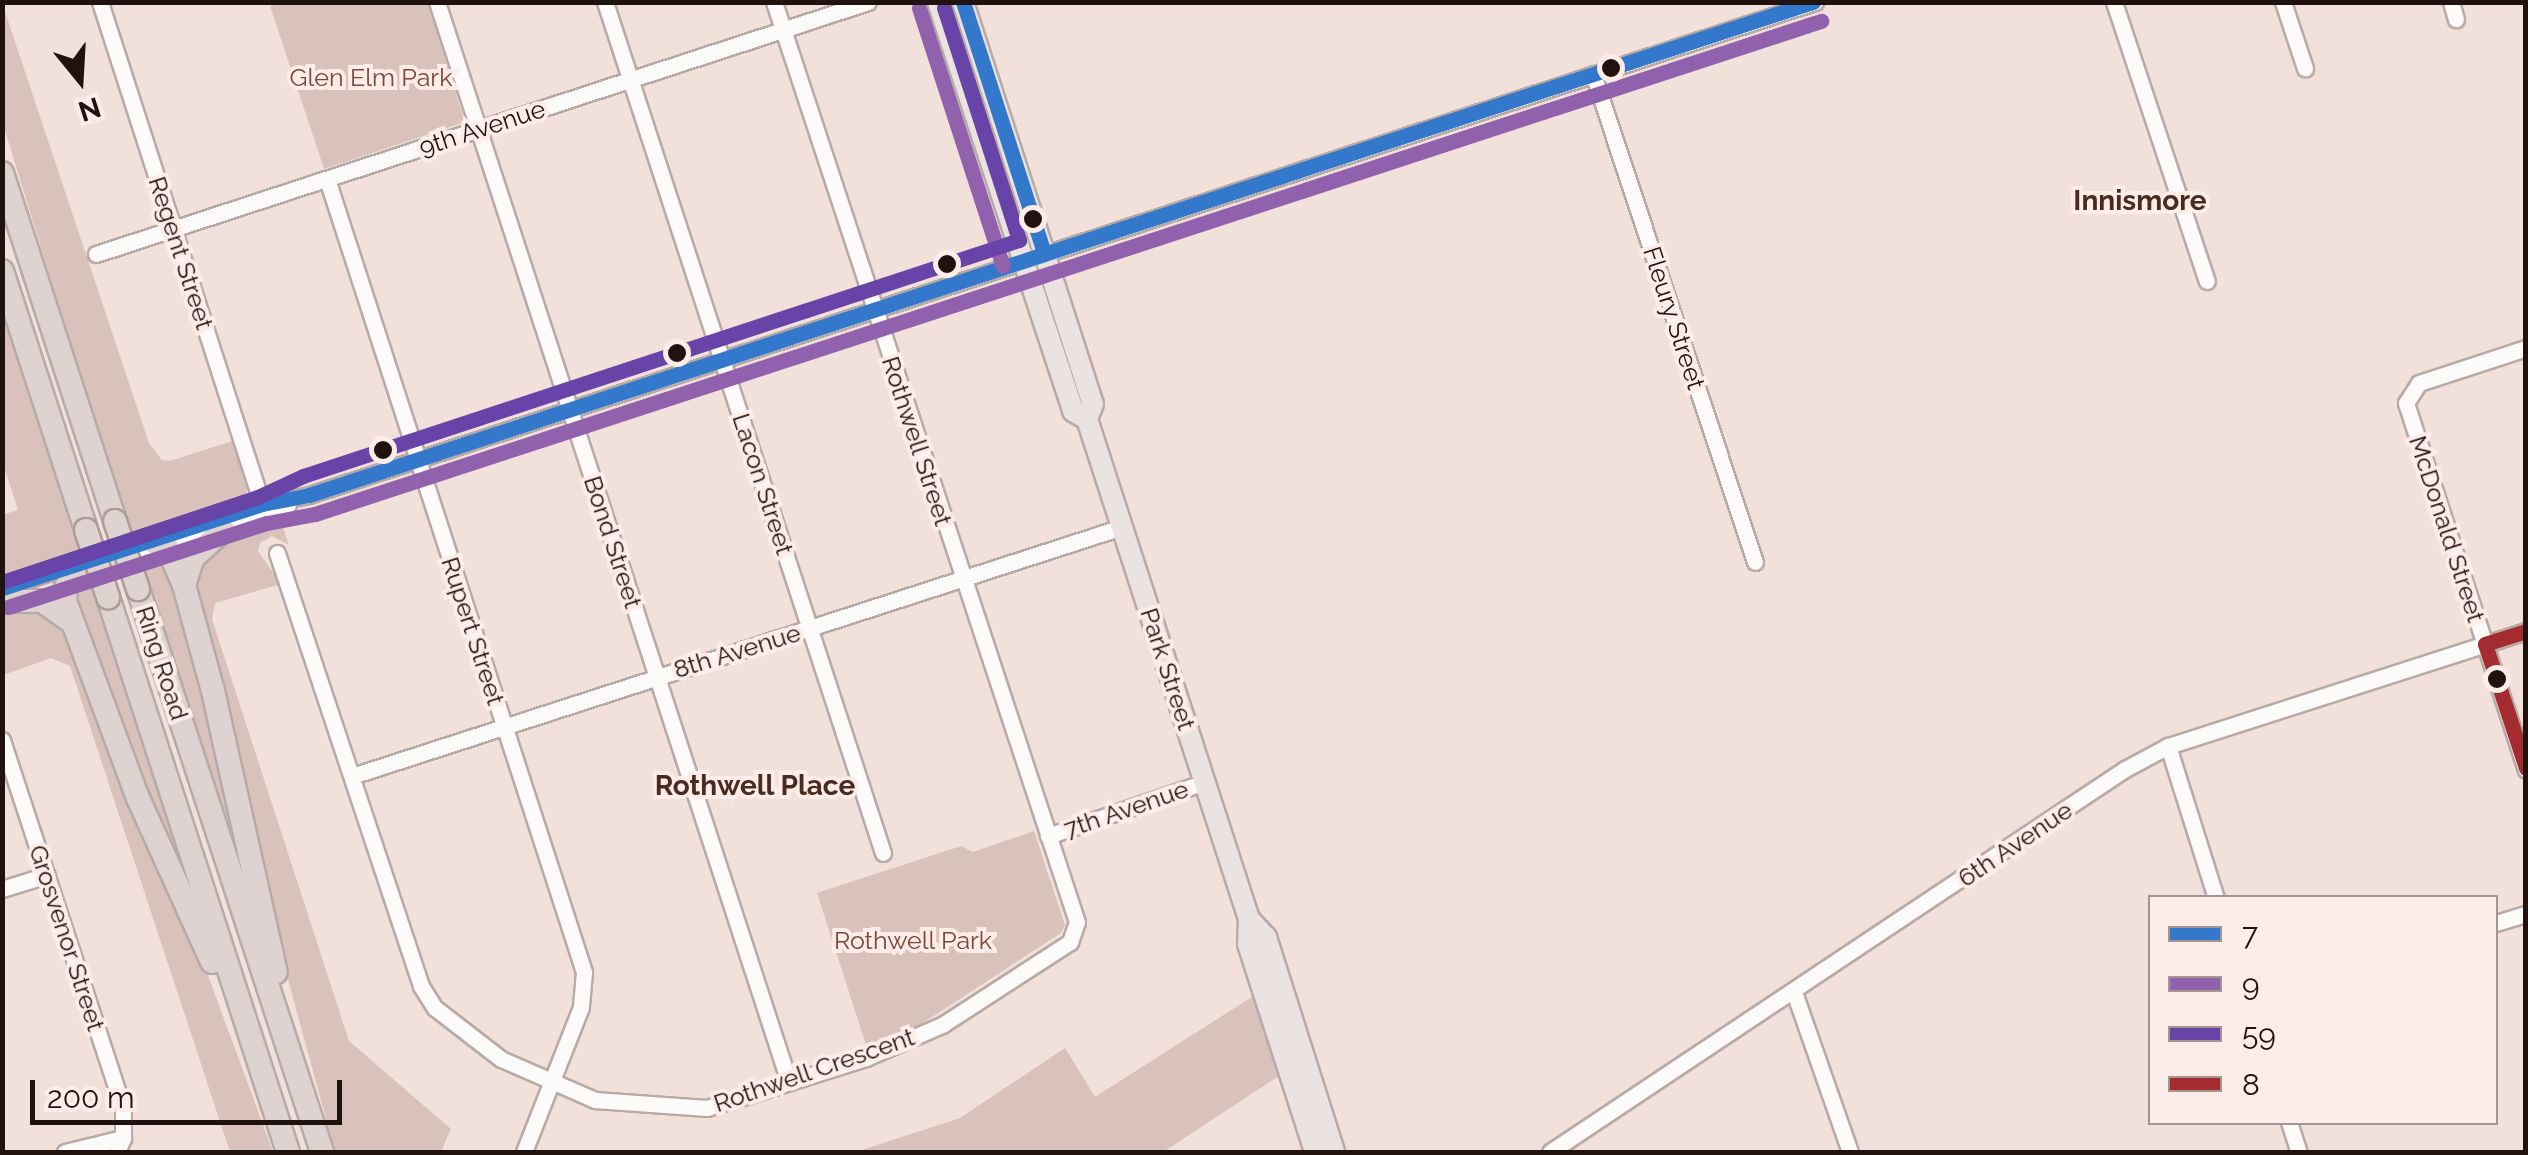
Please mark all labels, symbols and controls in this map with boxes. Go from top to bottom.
north arrow [30,30,130,130]
unlabelled marker [1601,58,1621,78]
park label: Glen Elm Park [290,62,452,92]
text: N [74,90,105,128]
street label: 9th Avenue [415,93,549,163]
street label: Regent Street [142,173,220,333]
district label: Innismore [2073,184,2207,218]
unlabelled marker [1023,209,1043,229]
street label: Fleury Street [1637,242,1711,394]
unlabelled marker [937,254,957,274]
unlabelled marker [667,343,687,363]
street label: Rothwell Street [875,352,959,530]
street label: Lacon Street [726,409,800,559]
street label: McDonald Street [2403,432,2491,626]
unlabelled marker [373,440,393,460]
street label: Bond Street [578,472,648,612]
street label: Rupert Street [435,553,511,709]
street label: Ring Road [129,602,195,724]
street label: Park Street [1134,604,1202,734]
street label: 8th Avenue [670,617,804,685]
unlabelled marker [2487,669,2507,689]
district label: Rothwell Place [654,769,856,803]
street label: 7th Avenue [1059,774,1193,844]
street label: 6th Avenue [1952,795,2078,893]
street label: Grosvenor Street [23,841,111,1035]
legend [2148,895,2498,1125]
text: 7 [2242,917,2258,952]
park label: Rothwell Park [834,925,992,955]
text: 9 [2242,967,2260,1002]
text: 59 [2242,1017,2276,1052]
street label: Rothwell Crescent [709,1021,919,1119]
scale bar [35,1060,348,1122]
text: 8 [2242,1067,2260,1102]
text: 200 m [47,1080,135,1115]

